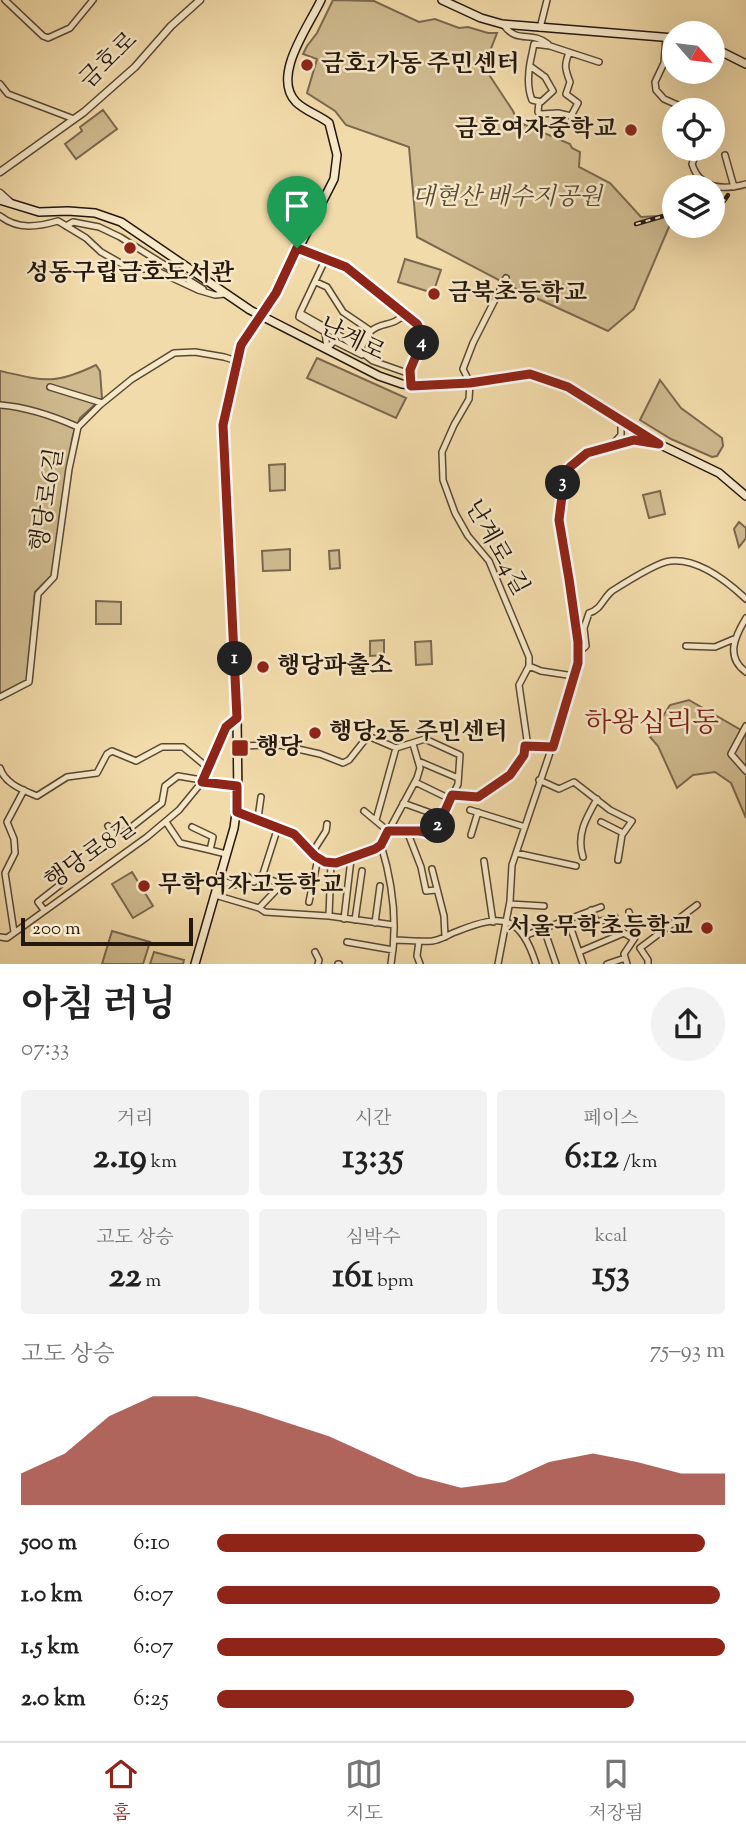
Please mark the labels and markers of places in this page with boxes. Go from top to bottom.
place label: 금호1가동 주민센터 [321,48,520,82]
marker: 금호1가동 주민센터 [299,57,315,73]
place label: 금호여자중학교 [455,113,617,147]
marker: 금호여자중학교 [623,122,639,138]
pin [267,176,327,248]
marker: 성동구립금호도서관 [122,240,138,256]
place label: 성동구립금호도서관 [26,257,234,291]
place label: 금북초등학교 [448,277,587,311]
marker: 금북초등학교 [426,286,442,302]
pin: 4 [404,326,440,360]
pin: 3 [546,466,580,500]
pin: 1 [218,642,252,676]
place label: 행당파출소 [277,650,393,684]
marker: 행당파출소 [255,659,271,675]
place label: 행당2동 주민센터 [329,716,508,750]
marker: 행당2동 주민센터 [307,725,323,741]
place label: 행당 [256,731,303,765]
marker: 행당 [230,738,250,758]
pin: 2 [420,808,456,844]
place label: 무학여자고등학교 [158,869,343,903]
marker: 무학여자고등학교 [136,878,152,894]
place label: 서울무학초등학교 [508,911,693,945]
marker: 서울무학초등학교 [699,920,715,936]

